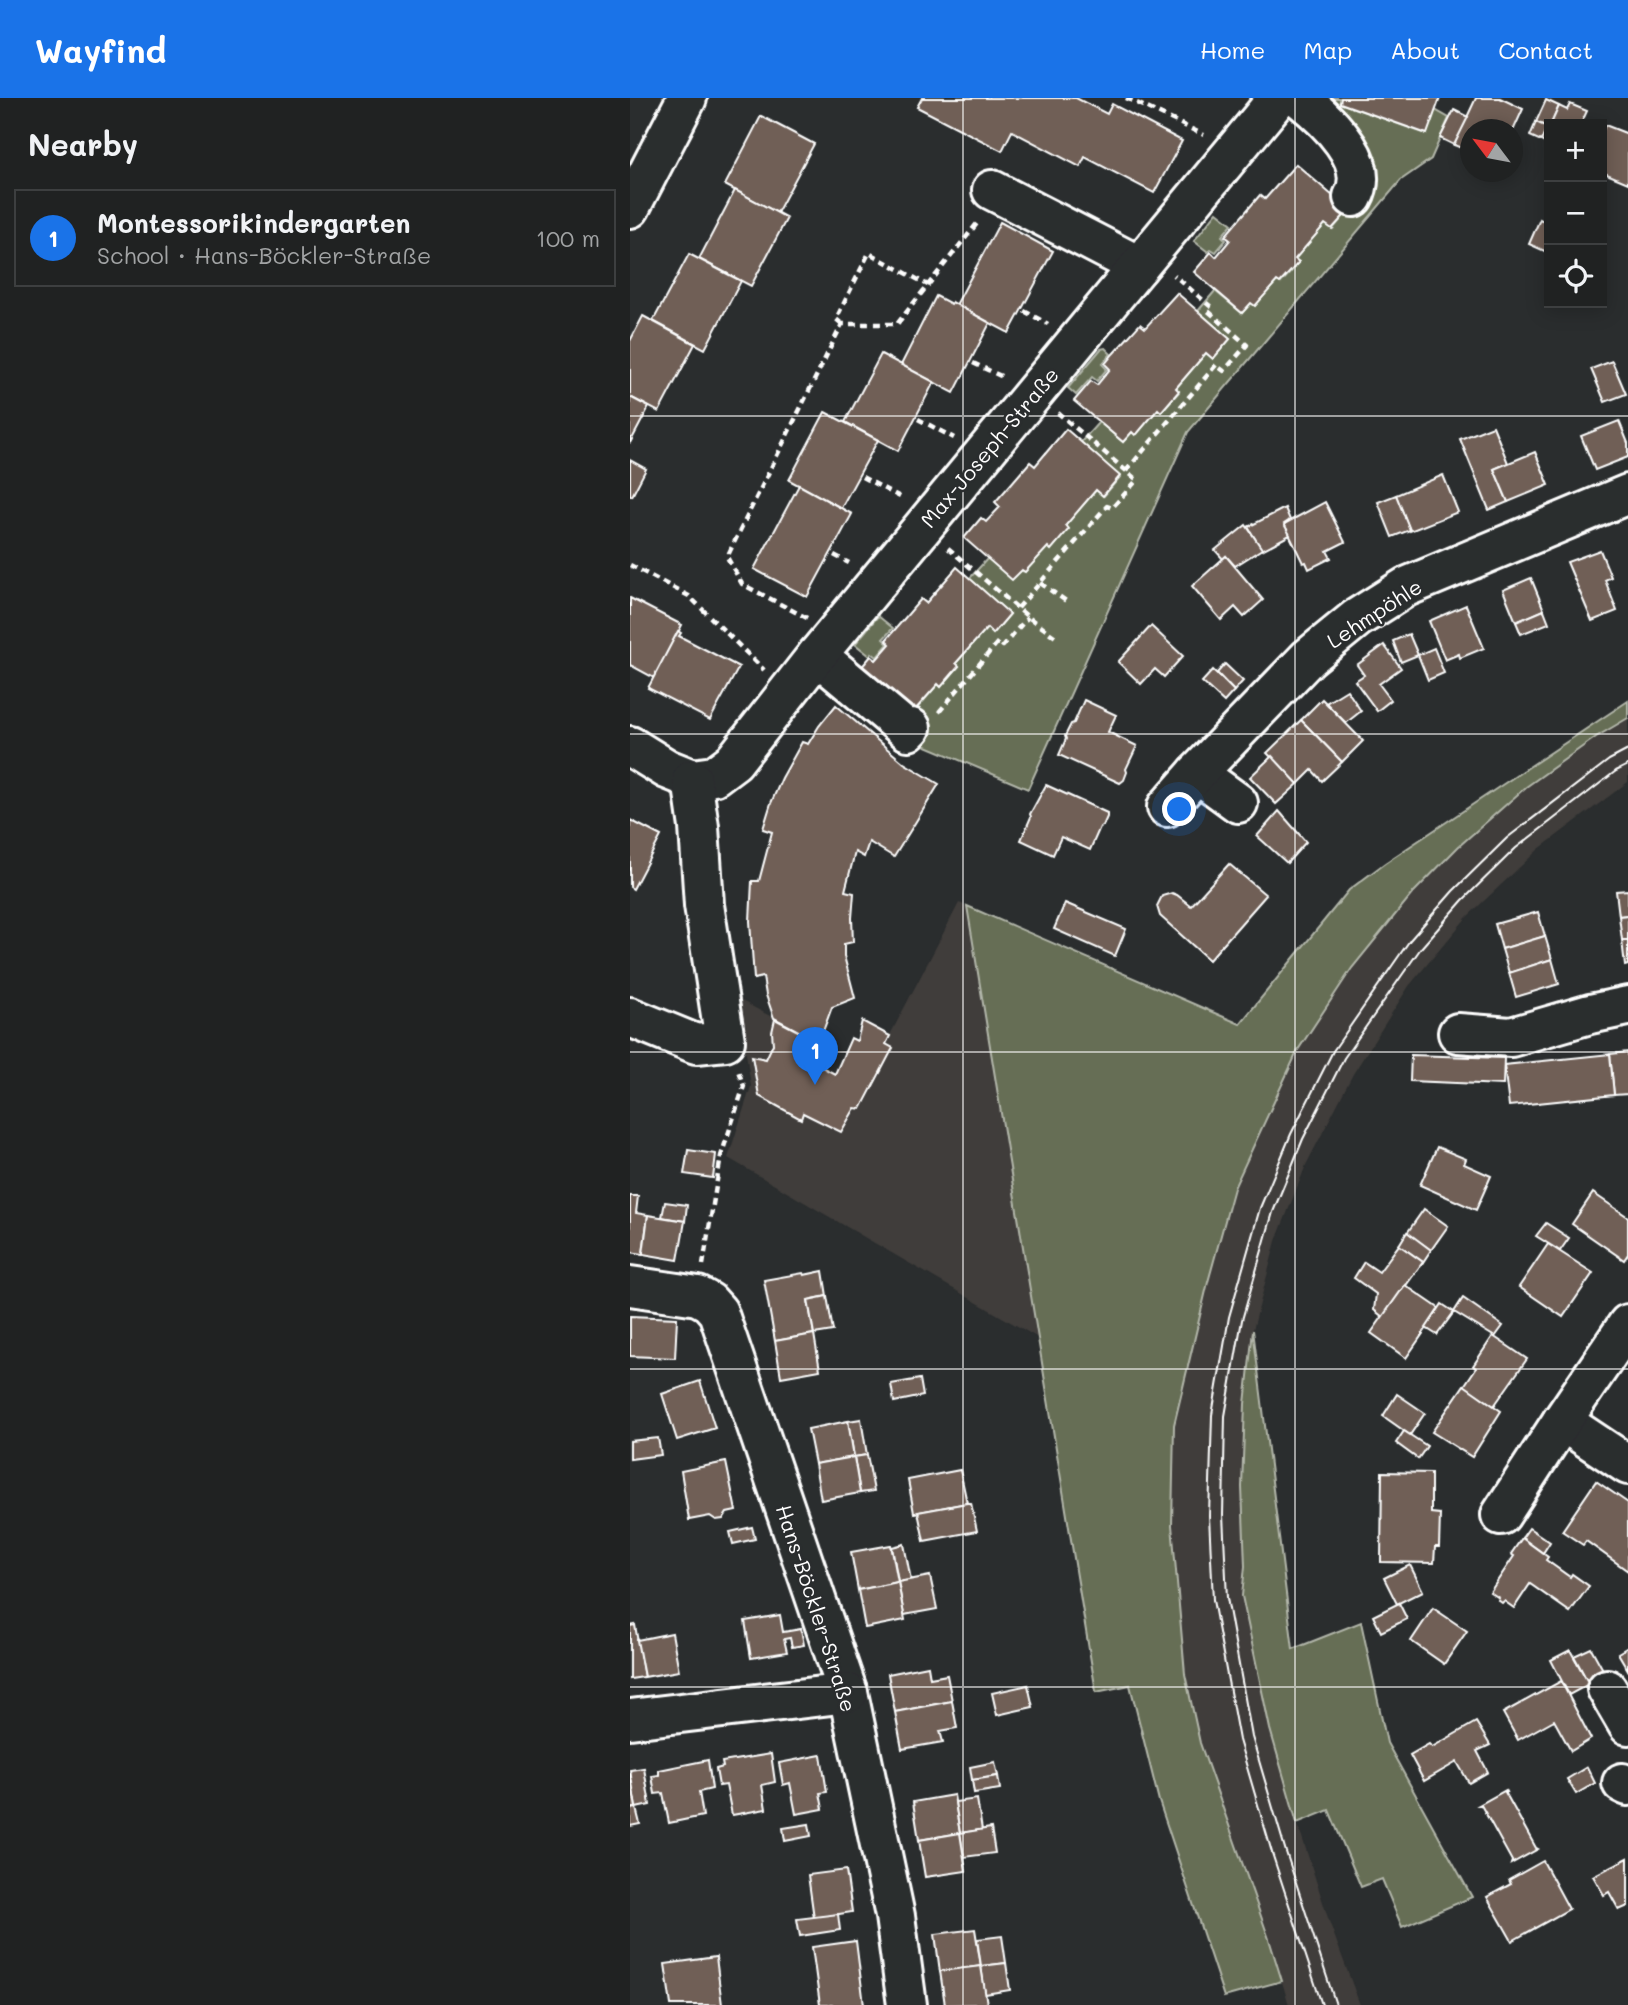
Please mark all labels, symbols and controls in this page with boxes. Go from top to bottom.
text: Wayfind [35,28,166,71]
text: Home [1200,34,1265,65]
text: Map [1303,34,1352,65]
text: About [1390,34,1460,65]
text: Contact [1498,34,1593,65]
north arrow [1460,119,1523,182]
map controls [1544,119,1607,308]
button: + [1544,119,1607,182]
text: Nearby [28,124,138,164]
button: − [1544,182,1607,245]
text: Montessorikindergarten [97,206,410,240]
text: 1 [48,223,58,253]
text: 100 m [536,223,600,253]
text: School · Hans-Böckler-Straße [97,240,431,270]
button: locate [1544,245,1607,308]
street label: Max-Joseph-Straße [914,361,1064,533]
street label: Lehmpöhle [1321,572,1427,654]
your location [1162,792,1196,826]
pin: 1 [792,1027,838,1085]
street label: Hans-Böckler-Straße [771,1501,863,1715]

